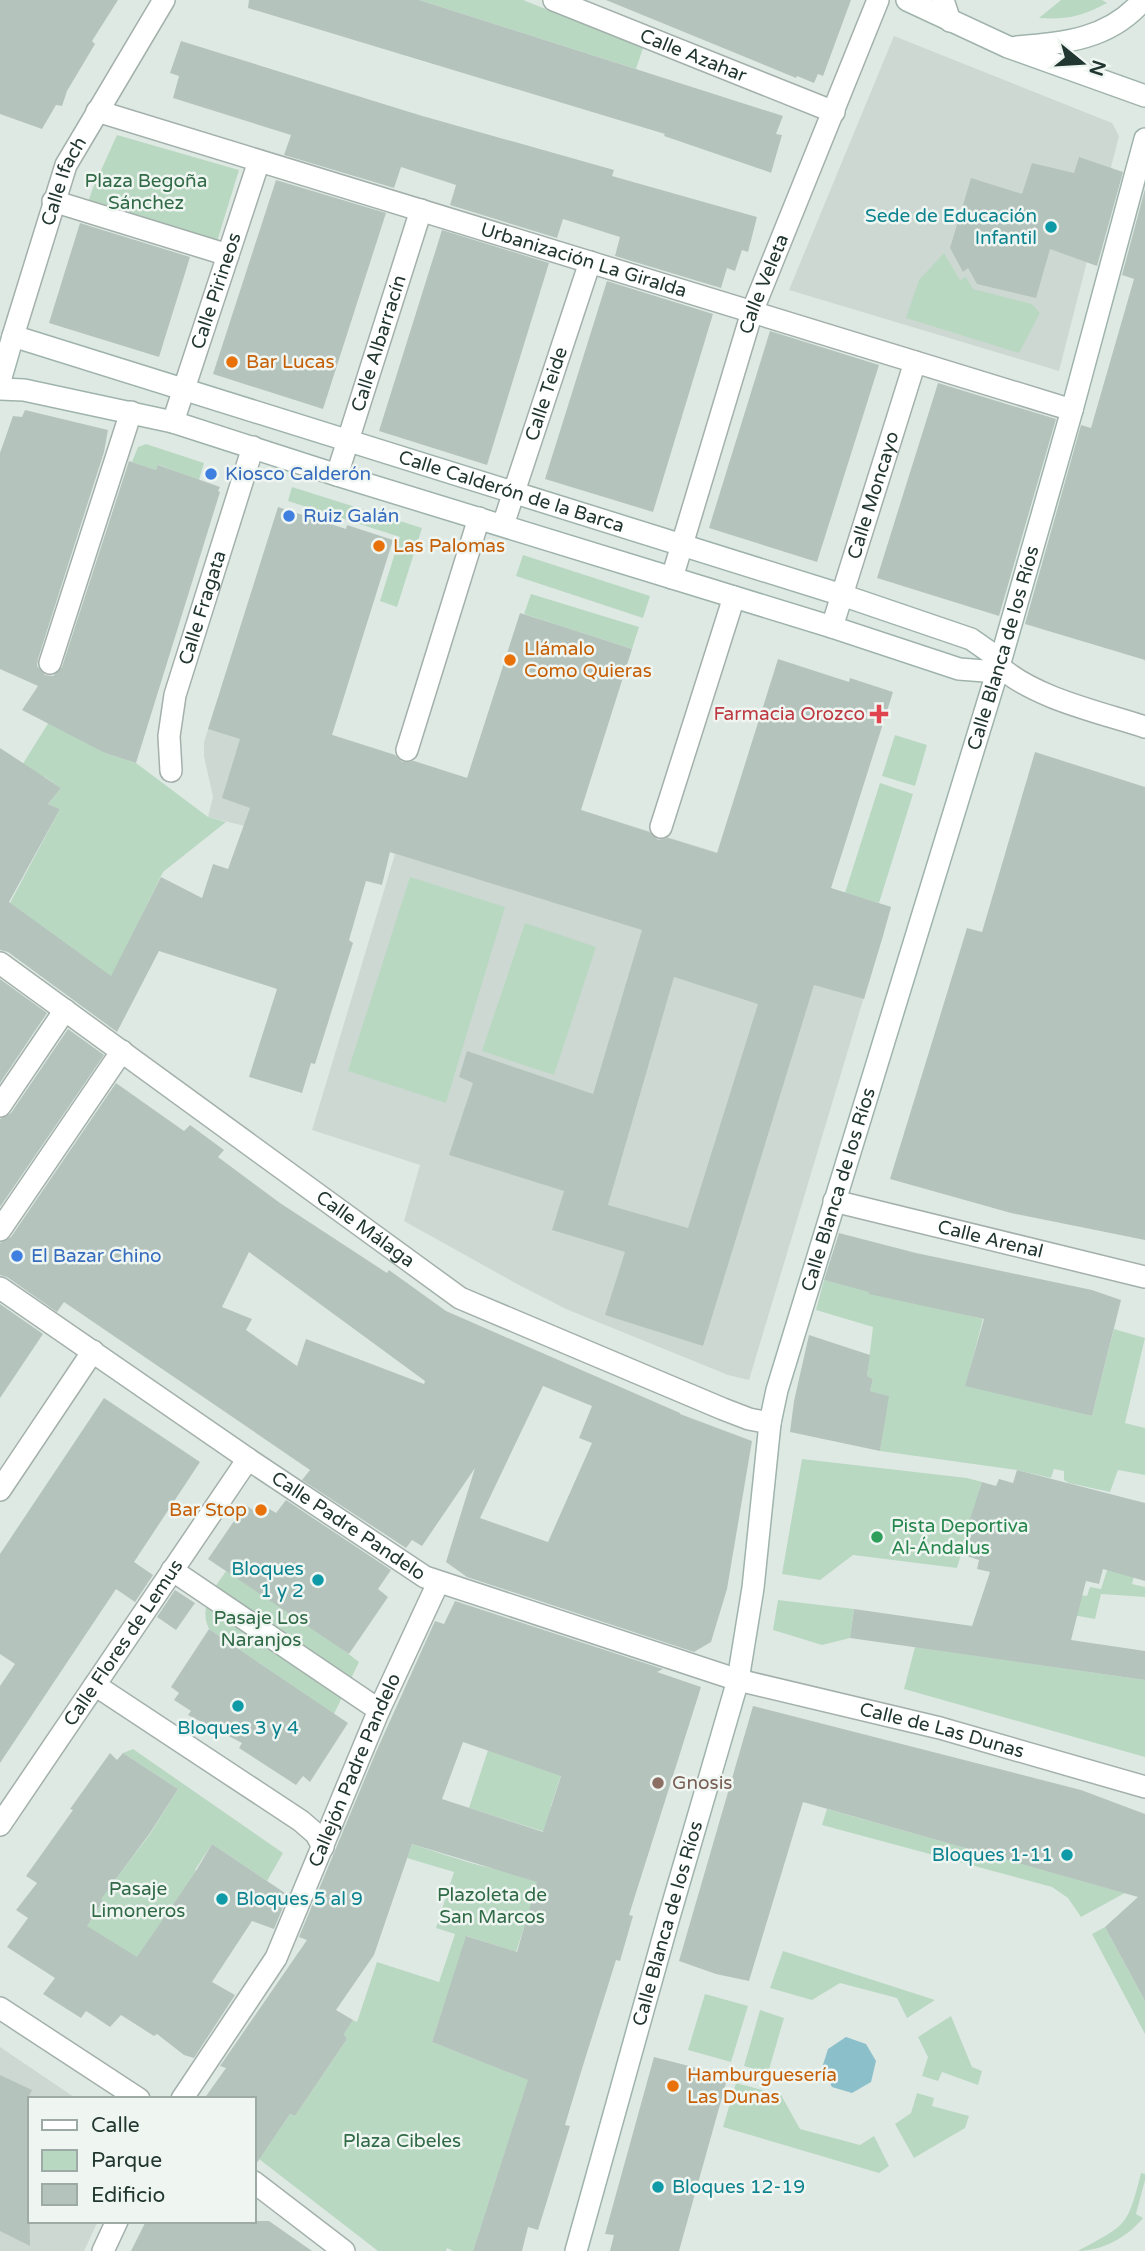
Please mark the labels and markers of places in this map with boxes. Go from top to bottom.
place label: Sede de Educación Infantil [865,205,1037,249]
marker: Sede de Educación Infantil [1043,219,1059,235]
place label: Bar Lucas [246,351,335,373]
marker: Bar Lucas [224,354,240,370]
place label: Kiosco Calderón [225,463,371,485]
marker: Kiosco Calderón [203,466,219,482]
place label: Ruiz Galán [303,505,399,527]
marker: Ruiz Galán [281,508,297,524]
place label: Las Palomas [393,535,505,557]
marker: Las Palomas [371,538,387,554]
place label: Llámalo Como Quieras [524,638,652,682]
marker: Llámalo Como Quieras [502,652,518,668]
place label: Farmacia Orozco [713,703,865,725]
marker: Farmacia Orozco [871,706,887,722]
place label: El Bazar Chino [31,1245,162,1267]
marker: El Bazar Chino [9,1248,25,1264]
place label: Bar Stop [169,1499,247,1521]
marker: Bar Stop [253,1502,269,1518]
place label: Pista Deportiva Al-Ándalus [891,1515,1028,1559]
marker: Pista Deportiva Al-Ándalus [869,1529,885,1545]
place label: Bloques 1 y 2 [231,1558,304,1602]
marker: Bloques 1 y 2 [310,1572,326,1588]
marker: Bloques 3 y 4 [230,1698,246,1714]
place label: Bloques 3 y 4 [177,1717,299,1739]
place label: Gnosis [672,1772,732,1794]
marker: Gnosis [650,1775,666,1791]
place label: Bloques 1-11 [932,1844,1053,1866]
marker: Bloques 1-11 [1059,1847,1075,1863]
place label: Bloques 5 al 9 [236,1888,363,1910]
marker: Bloques 5 al 9 [214,1891,230,1907]
place label: Hamburguesería Las Dunas [687,2064,837,2108]
marker: Hamburguesería Las Dunas [665,2078,681,2094]
place label: Bloques 12-19 [672,2176,805,2198]
marker: Bloques 12-19 [650,2179,666,2195]

